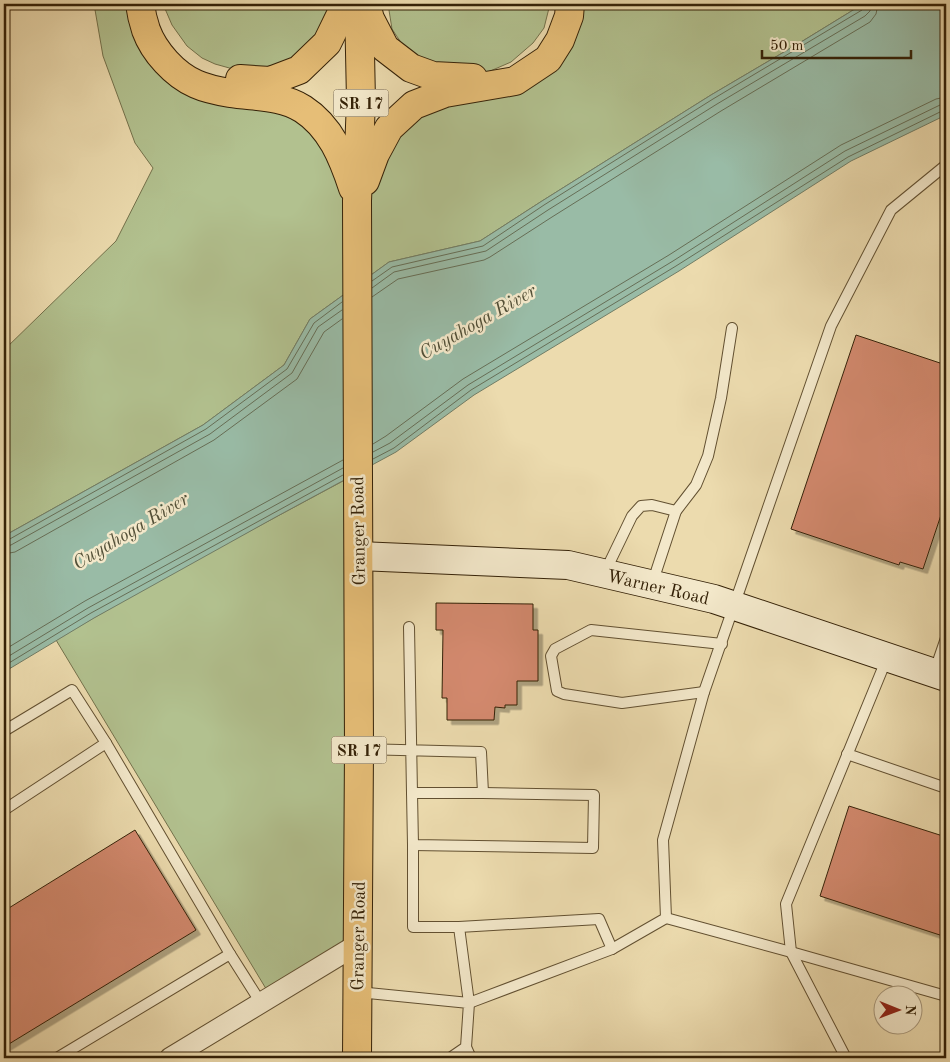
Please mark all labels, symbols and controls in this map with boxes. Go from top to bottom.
scale bar [762,28,911,60]
text: 50 m [770,39,804,54]
road number: SR 17 [334,90,388,116]
water label: Cuyahoga River [417,282,541,364]
street label: Granger Road [349,476,369,586]
water label: Cuyahoga River [70,490,193,574]
street label: Warner Road [605,567,711,609]
road number: SR 17 [332,736,386,764]
street label: Granger Road [349,881,369,991]
north arrow [872,984,922,1034]
text: N [903,1005,917,1016]

